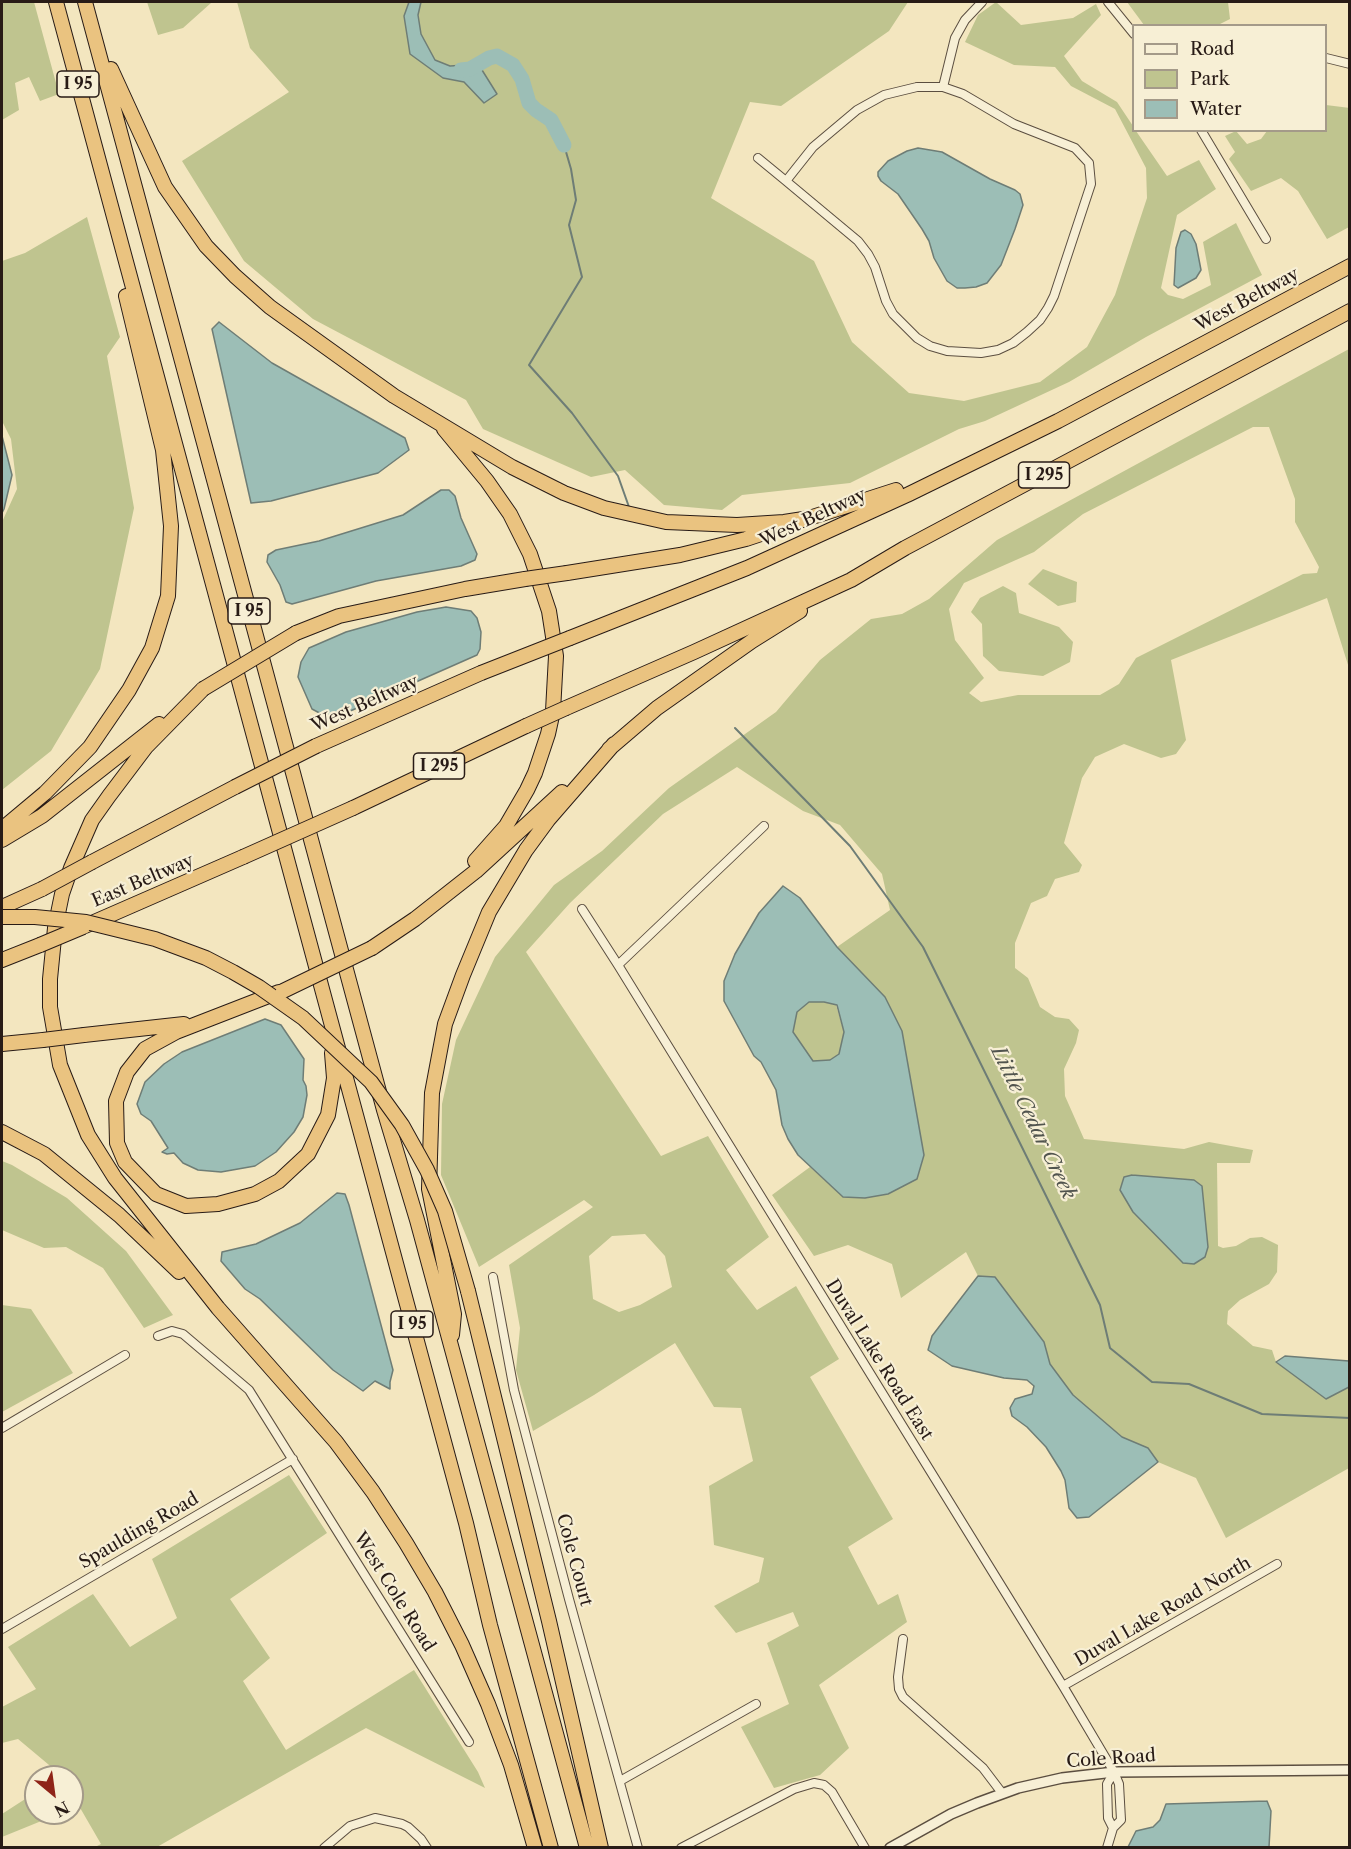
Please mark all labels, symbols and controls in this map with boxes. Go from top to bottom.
legend [1132,24,1327,132]
text: Road [1190,38,1235,60]
text: Park [1190,68,1229,90]
road number: I 95 [57,71,99,97]
text: Water [1190,98,1242,120]
street label: West Beltway [1191,263,1303,337]
road number: I 295 [1018,462,1070,488]
street label: West Beltway [756,484,870,552]
road number: I 95 [228,598,270,624]
street label: West Beltway [308,671,422,737]
road number: I 295 [414,753,464,779]
street label: East Beltway [89,850,197,912]
water label: Little Cedar Creek [985,1042,1081,1204]
street label: Duval Lake Road East [821,1276,937,1444]
road number: I 95 [391,1311,433,1337]
street label: Spaulding Road [75,1488,203,1574]
street label: Cole Court [551,1511,597,1609]
street label: West Cole Road [349,1528,439,1656]
street label: Duval Lake Road North [1071,1553,1255,1671]
street label: Cole Road [1066,1745,1156,1773]
north arrow [24,1765,84,1825]
text: N [51,1797,73,1821]

